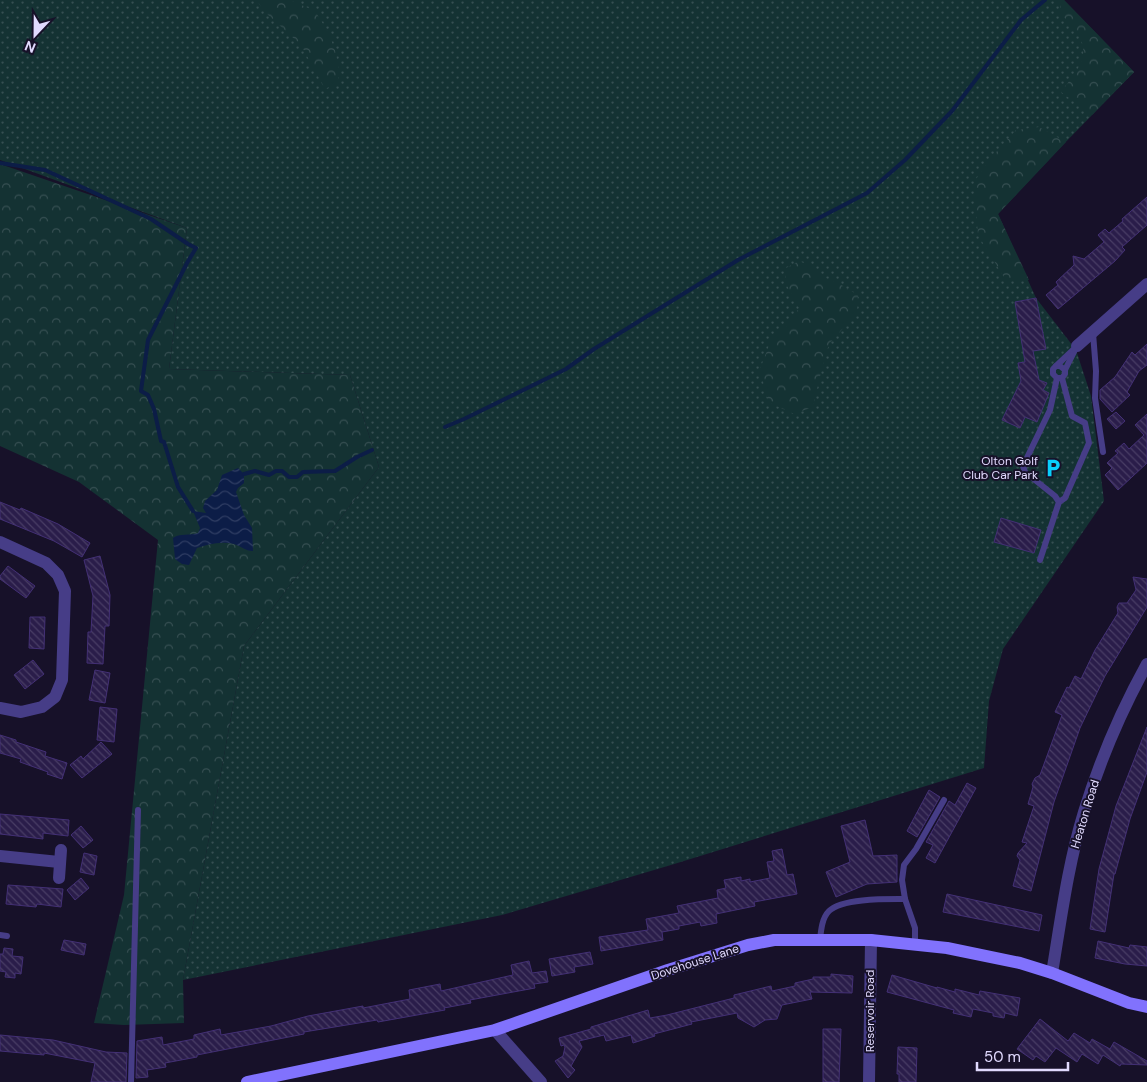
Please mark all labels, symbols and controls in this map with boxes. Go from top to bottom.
north arrow [10,10,60,60]
text: N [22,37,38,57]
place label: Olton Golf Club Car Park [963,453,1038,483]
parking icon: Olton Golf Club Car Park [1042,457,1064,479]
street label: Heaton Road [1067,778,1103,850]
street label: Dovehouse Lane [649,940,741,984]
street label: Reservoir Road [862,970,878,1052]
scale bar [977,1040,1068,1072]
text: 50 m [984,1047,1021,1067]

